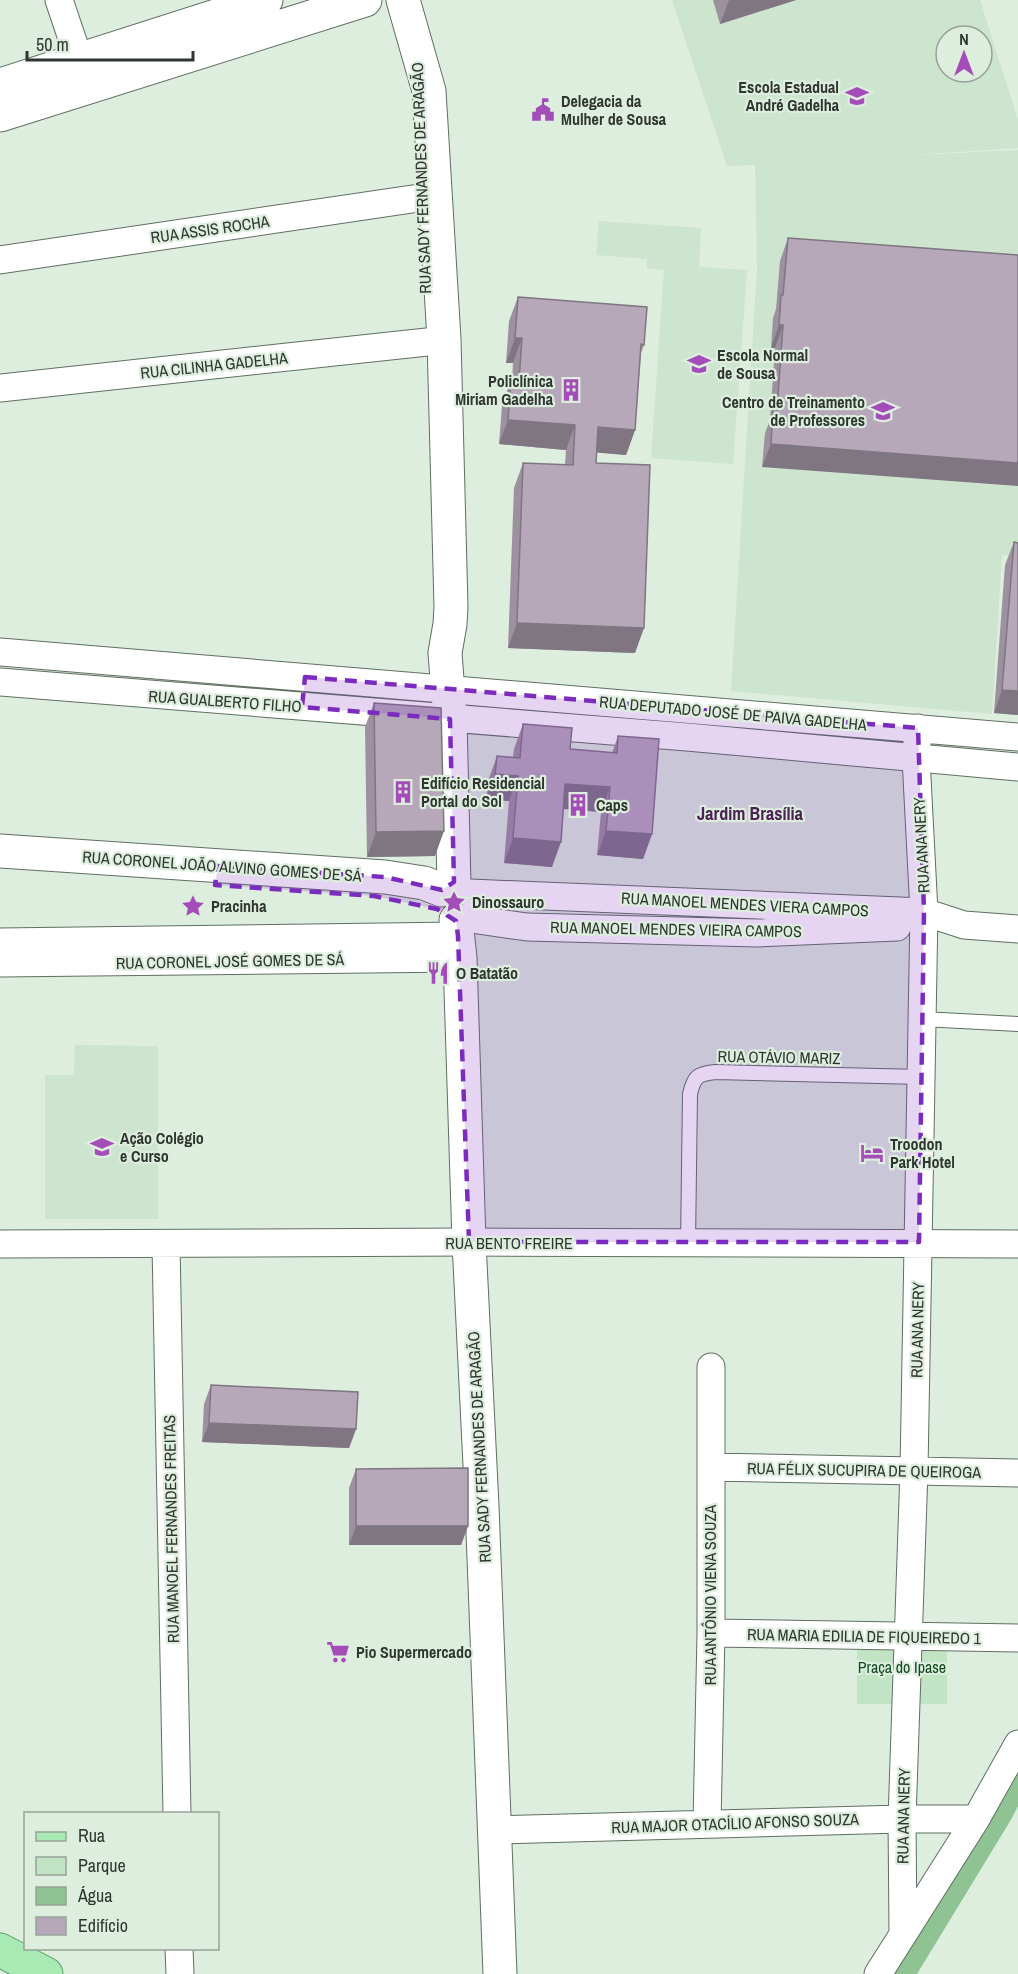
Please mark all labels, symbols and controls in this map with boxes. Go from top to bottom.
scale bar [27,24,194,62]
north arrow [934,24,994,84]
text: N [959,28,969,50]
text: 50 m [36,32,69,57]
street label: RUA SADY FERNANDES DE ARAGÃO [406,62,436,294]
place label: Escola Estadual André Gadelha [738,76,840,116]
school or university icon: Escola Estadual André Gadelha [844,83,870,109]
place label: Delegacia da Mulher de Sousa [561,90,667,130]
public building icon: Delegacia da Mulher de Sousa [530,97,556,123]
street label: RUA ASSIS ROCHA [149,210,271,248]
place label: Escola Normal de Sousa [717,344,808,384]
street label: RUA CILINHA GADELHA [139,346,289,384]
school or university icon: Escola Normal de Sousa [686,351,712,377]
place label: Policlínica Miriam Gadelha [455,370,554,410]
building icon: Policlínica Miriam Gadelha [558,377,584,403]
place label: Centro de Treinamento de Professores [722,391,865,431]
school or university icon: Centro de Treinamento de Professores [870,398,896,424]
street label: RUA GUALBERTO FILHO [148,685,302,717]
street label: RUA DEPUTADO JOSÉ DE PAIVA GADELHA [598,690,868,736]
place label: Edifício Residencial Portal do Sol [421,772,545,812]
building icon: Edifício Residencial Portal do Sol [390,779,416,805]
building icon: Caps [565,792,591,818]
place label: Caps [596,794,628,816]
street label: RUA ANA NERY [907,796,934,894]
district label: Jardim Brasília [697,801,804,826]
street label: RUA CORONEL JOÃO ALVINO GOMES DE SÁ [82,845,363,887]
street label: RUA MANOEL MENDES VIERA CAMPOS [621,887,870,921]
place icon: Dinossauro [441,889,467,915]
place label: Dinossauro [472,891,544,913]
place icon: Pracinha [180,893,206,919]
place label: Pracinha [211,895,267,917]
street label: RUA MANOEL MENDES VIEIRA CAMPOS [550,916,802,942]
street label: RUA CORONEL JOSÉ GOMES DE SÁ [116,948,345,974]
restaurant icon: O Batatão [425,960,451,986]
place label: O Batatão [456,962,518,984]
street label: RUA OTÁVIO MARIZ [717,1045,841,1069]
place label: Ação Colégio e Curso [120,1127,204,1167]
place label: Troodon Park Hotel [890,1133,955,1173]
school or university icon: Ação Colégio e Curso [89,1134,115,1160]
hotel icon: Troodon Park Hotel [859,1140,885,1166]
street label: RUA BENTO FREIRE [445,1232,573,1254]
street label: RUA ANA NERY [905,1282,929,1378]
street label: RUA SADY FERNANDES DE ARAGÃO [462,1331,496,1563]
street label: RUA MANOEL FERNANDES FREITAS [158,1414,184,1643]
street label: RUA FÉLIX SUCUPIRA DE QUEIROGA [747,1457,981,1483]
street label: RUA ANTÔNIO VIENA SOUZA [699,1504,721,1685]
street label: RUA MARIA EDILIA DE FIQUEIREDO 1 [747,1623,982,1649]
supermarket icon: Pio Supermercado [325,1639,351,1665]
place label: Pio Supermercado [356,1641,472,1663]
park label: Praça do Ipase [858,1656,946,1678]
street label: RUA ANA NERY [891,1768,915,1864]
street label: RUA MAJOR OTACÍLIO AFONSO SOUZA [611,1808,859,1838]
legend [24,1812,219,1950]
text: Rua [78,1823,105,1848]
text: Parque [78,1853,126,1878]
text: Água [77,1883,112,1908]
text: Edifício [78,1913,128,1938]

